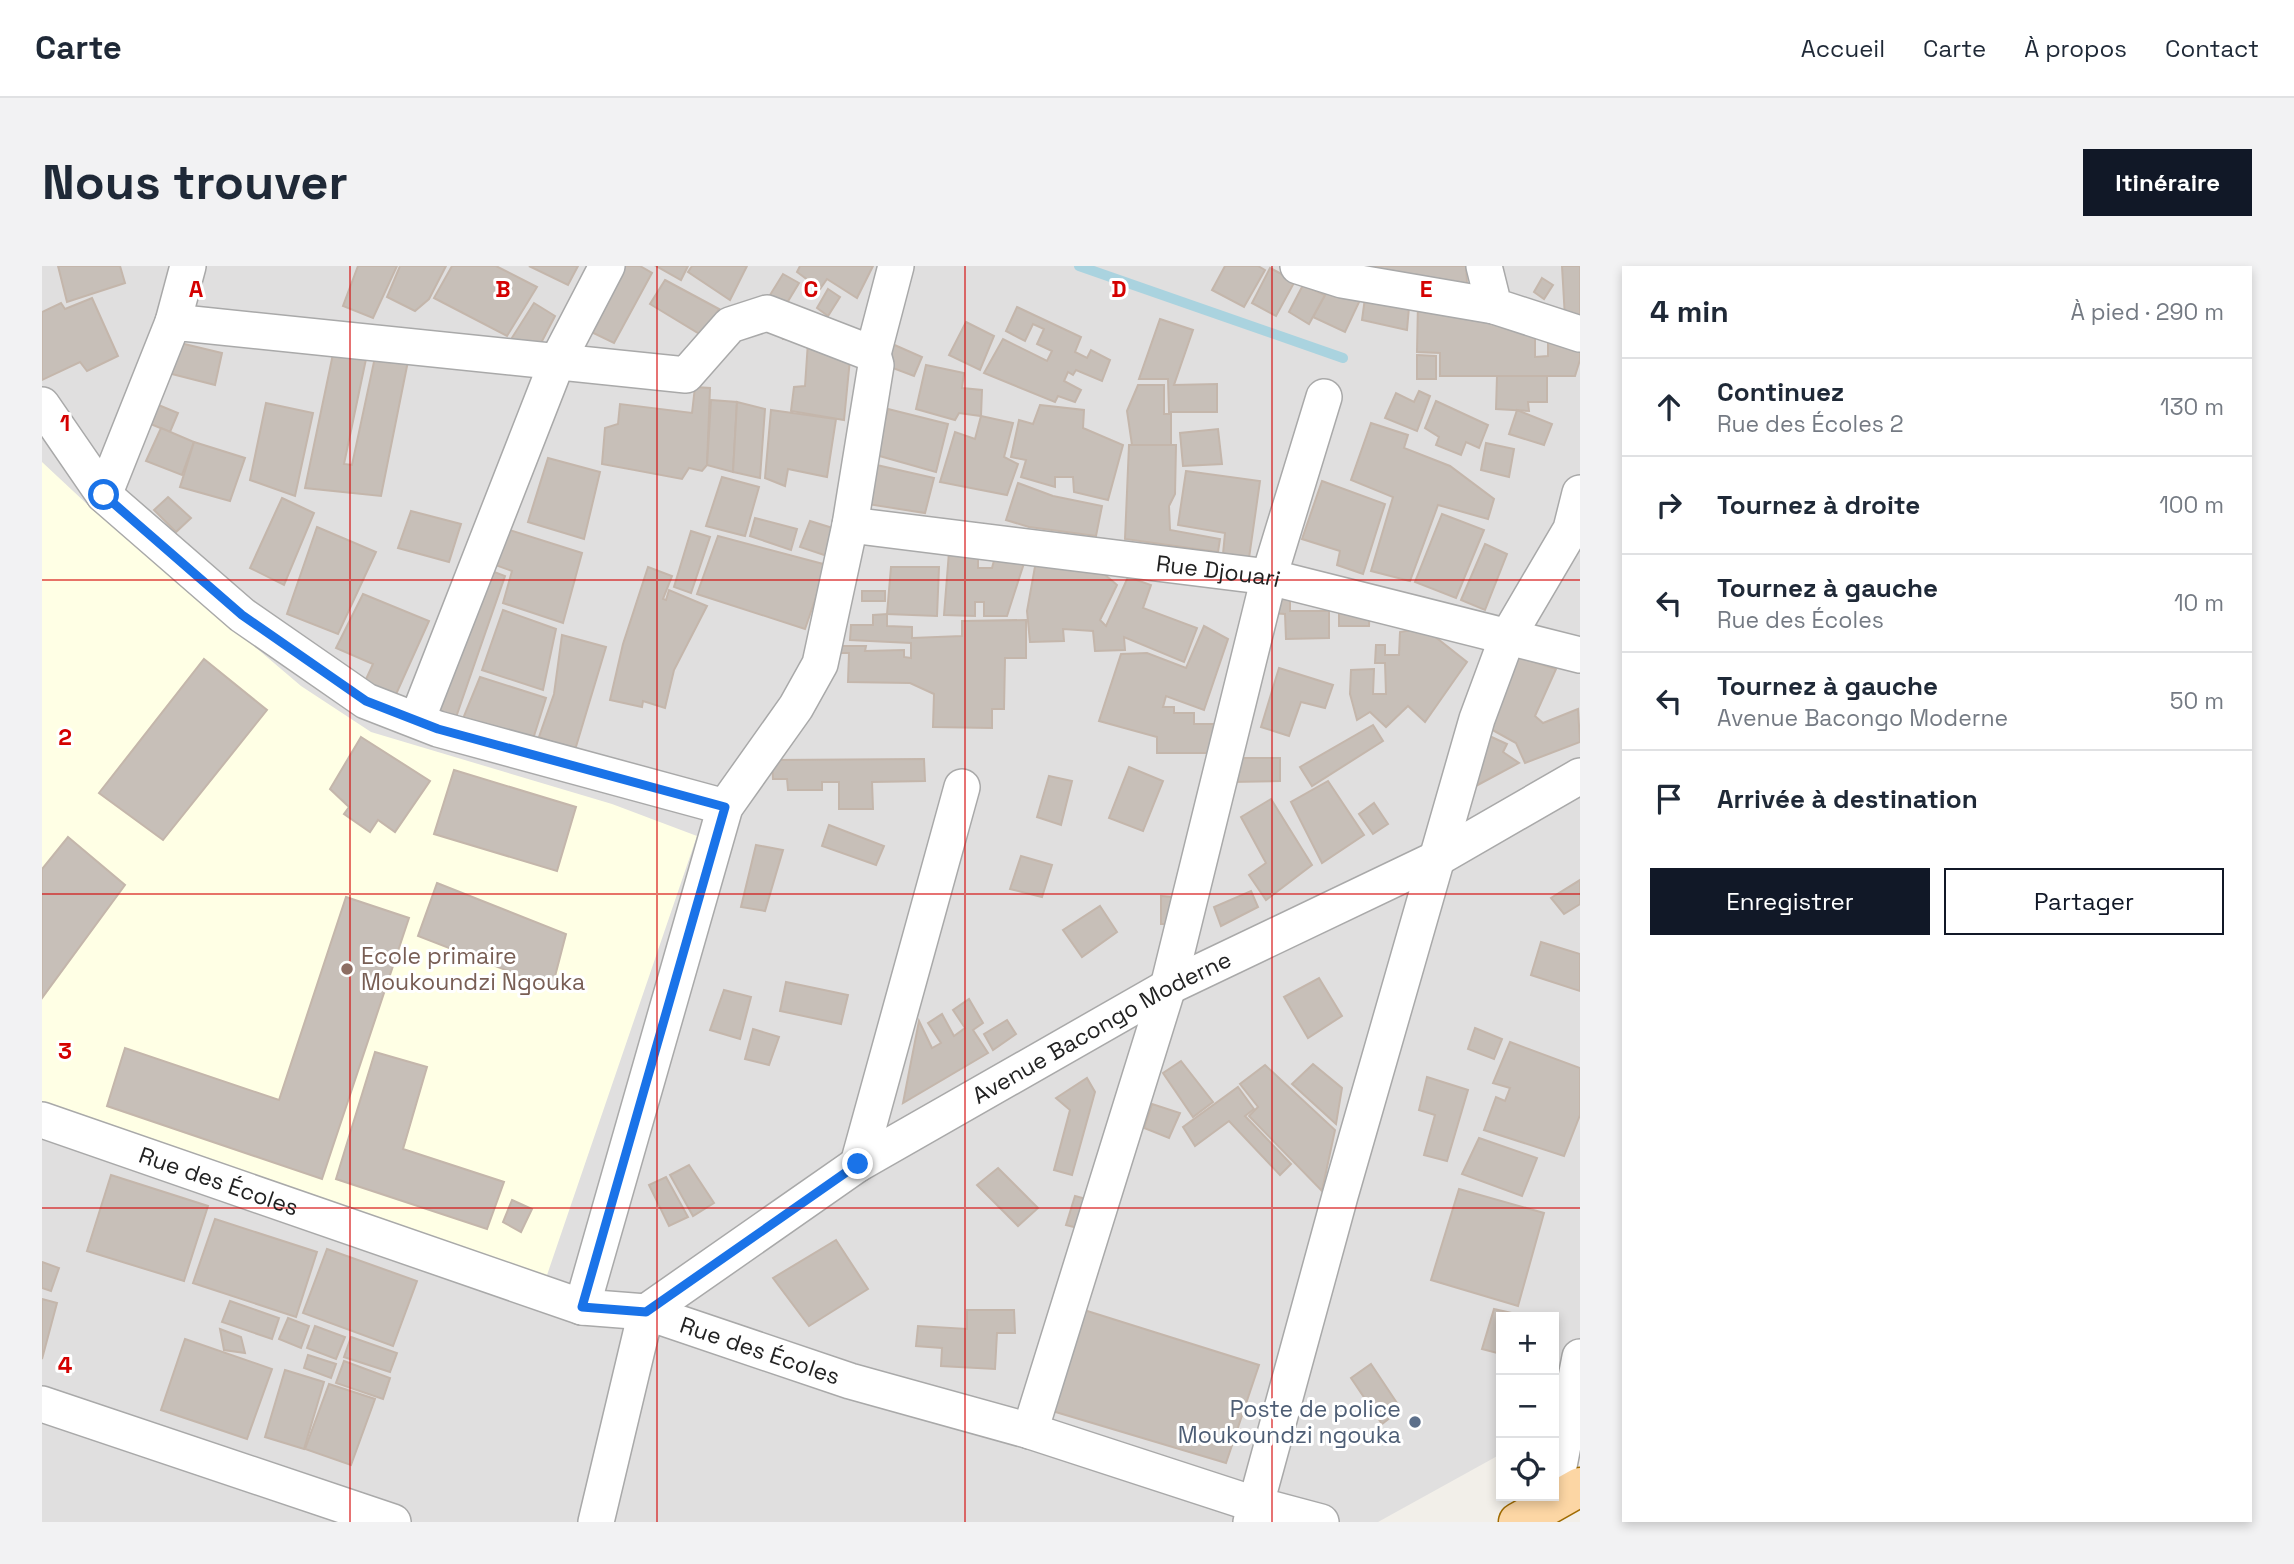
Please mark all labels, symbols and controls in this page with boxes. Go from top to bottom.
text: Carte [35,27,122,69]
text: Accueil [1801,33,1885,64]
text: Carte [1923,33,1986,64]
text: À propos [2024,33,2127,64]
text: Contact [2165,33,2259,64]
button: Itinéraire [2083,149,2252,216]
text: Nous trouver [42,151,348,213]
text: A [189,274,204,304]
text: B [495,274,511,304]
text: C [804,274,818,304]
text: D [1111,274,1127,304]
text: E [1420,274,1432,304]
text: 4 min [1650,292,1729,331]
text: À pied · 290 m [2071,297,2224,327]
text: Continuez [1717,375,1844,409]
icon: ahead [1650,388,1688,426]
text: 130 m [2160,392,2224,422]
text: 1 [60,408,70,438]
text: Rue des Écoles 2 [1717,409,1904,439]
route start [88,479,119,510]
icon: right [1650,486,1688,524]
text: Tournez à droite [1717,488,1920,522]
text: 100 m [2159,490,2224,520]
street label: Rue Djouari [1154,548,1284,594]
text: Tournez à gauche [1717,571,1938,605]
icon: left [1650,584,1688,622]
text: 10 m [2174,588,2224,618]
text: Rue des Écoles [1717,605,1884,635]
text: Tournez à gauche [1717,669,1938,703]
icon: left [1650,682,1688,720]
text: 50 m [2170,686,2224,716]
text: Avenue Bacongo Moderne [1717,703,2008,733]
text: 2 [58,722,72,752]
icon: arrive [1650,780,1688,818]
text: Arrivée à destination [1717,782,1978,816]
button: Enregistrer [1650,868,1930,935]
button: Partager [1944,868,2224,935]
place label: Ecole primaire Moukoundzi Ngouka [361,941,585,997]
street label: Avenue Bacongo Moderne [967,944,1236,1111]
marker: Ecole primaire Moukoundzi Ngouka [339,961,355,977]
text: 3 [58,1036,72,1066]
street label: Rue des Écoles [135,1140,302,1223]
route end [842,1148,873,1179]
street label: Rue des Écoles [676,1310,844,1392]
map controls [1496,1312,1559,1501]
button: + [1496,1312,1559,1375]
text: 4 [58,1350,73,1380]
button: − [1496,1375,1559,1438]
place label: Poste de police Moukoundzi ngouka [1178,1394,1401,1450]
marker: Poste de police Moukoundzi ngouka [1407,1414,1423,1430]
button: locate [1496,1438,1559,1501]

